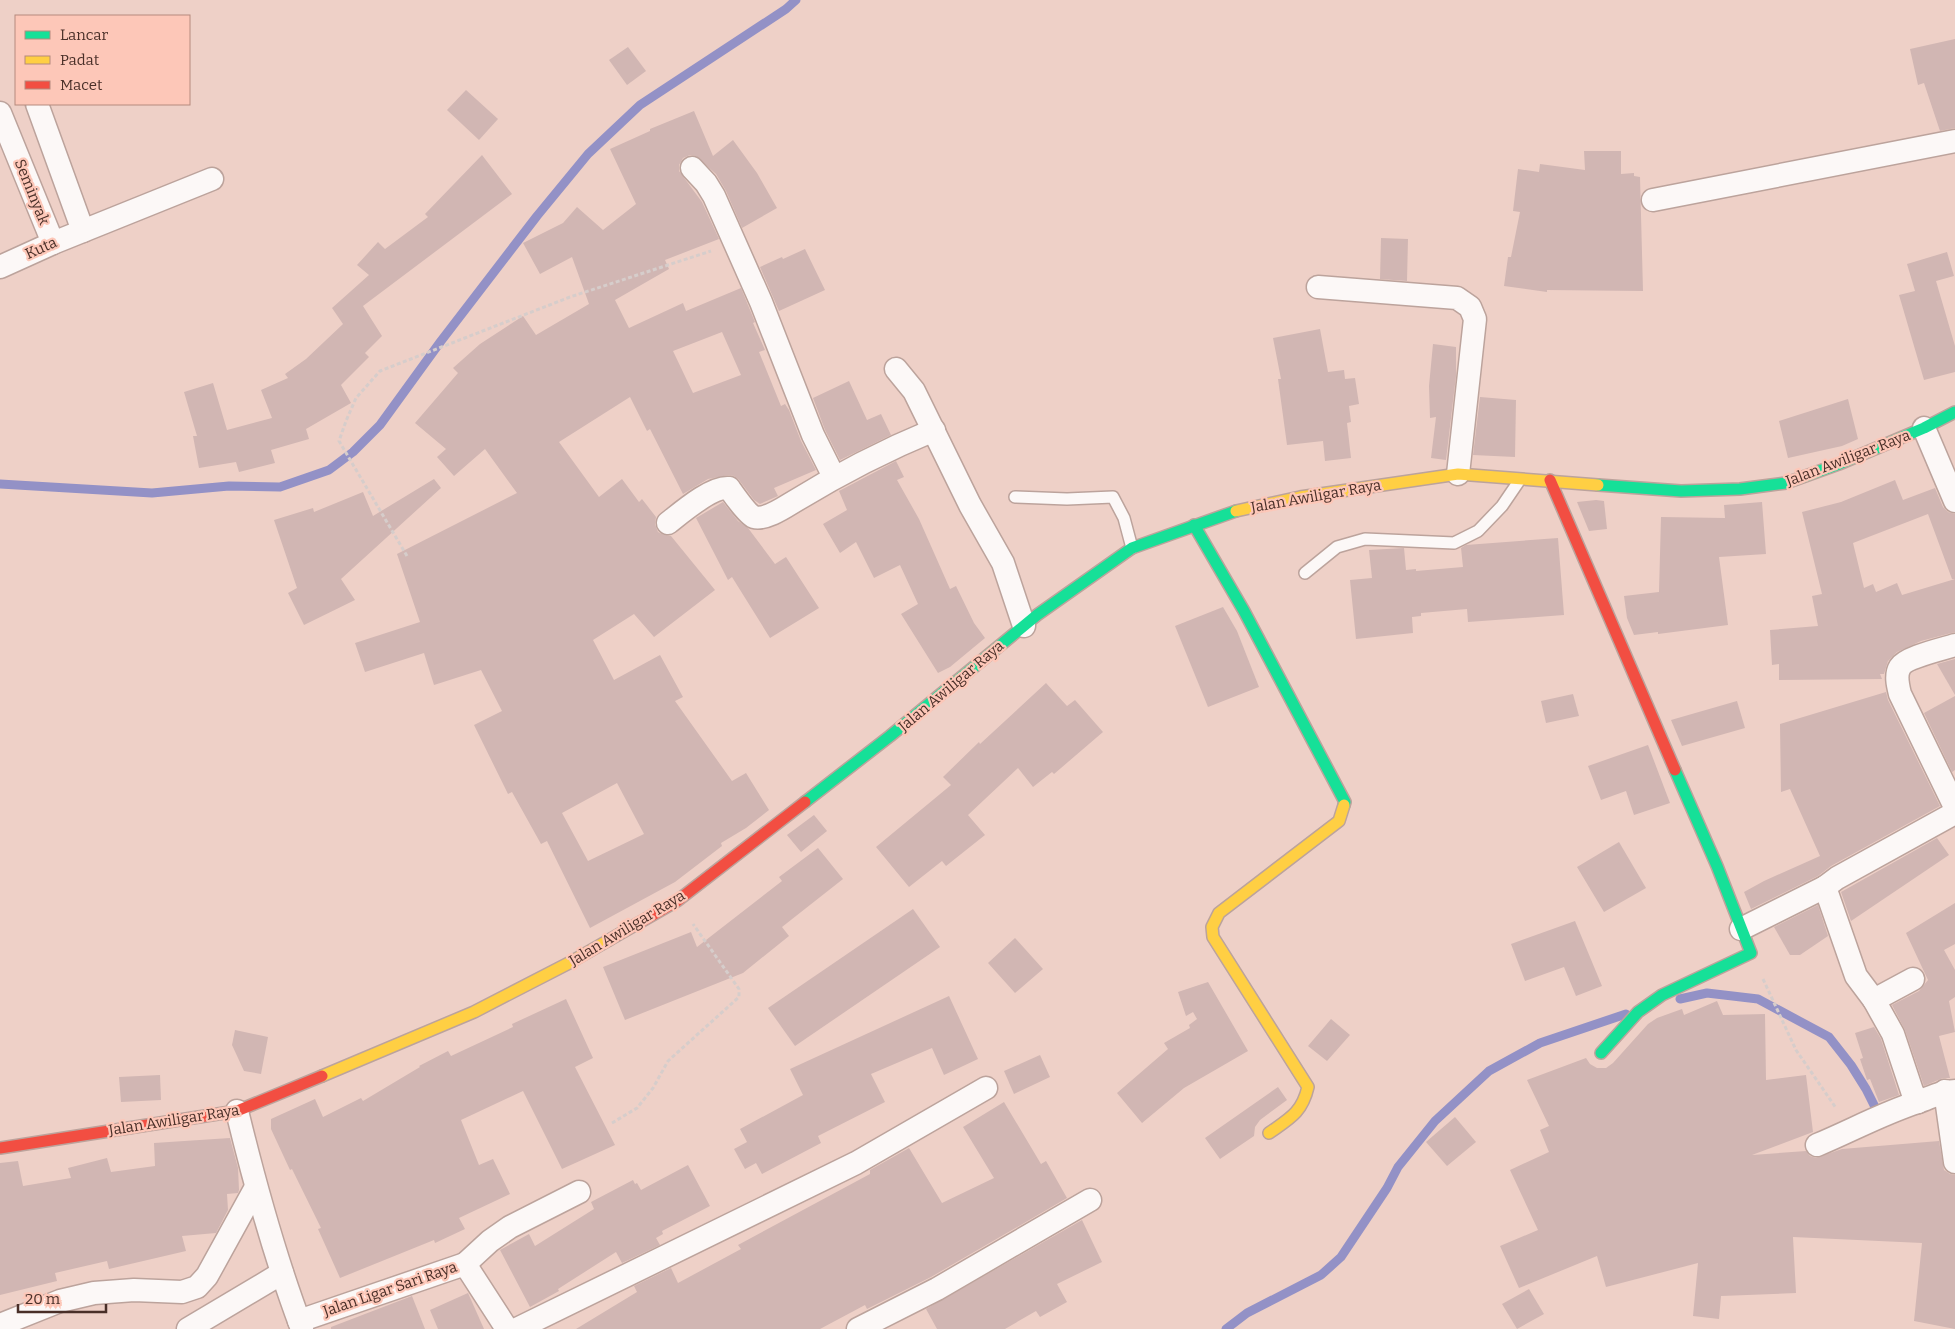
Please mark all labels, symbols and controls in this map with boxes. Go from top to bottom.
legend [15,15,190,105]
text: Lancar [60,26,108,44]
text: Padat [60,51,100,69]
text: Macet [60,76,103,94]
street label: Seminyak [11,157,53,228]
street label: Kuta [22,233,60,263]
street label: Jalan Awiligar Raya [1782,426,1913,490]
street label: Jalan Awiligar Raya [1248,476,1383,516]
street label: Jalan Awiligar Raya [894,637,1007,736]
street label: Jalan Awiligar Raya [565,886,688,970]
street label: Jalan Awiligar Raya [106,1101,241,1139]
street label: Jalan Ligar Sari Raya [320,1258,459,1321]
scale bar [18,1282,105,1314]
text: 20 m [25,1290,61,1308]

